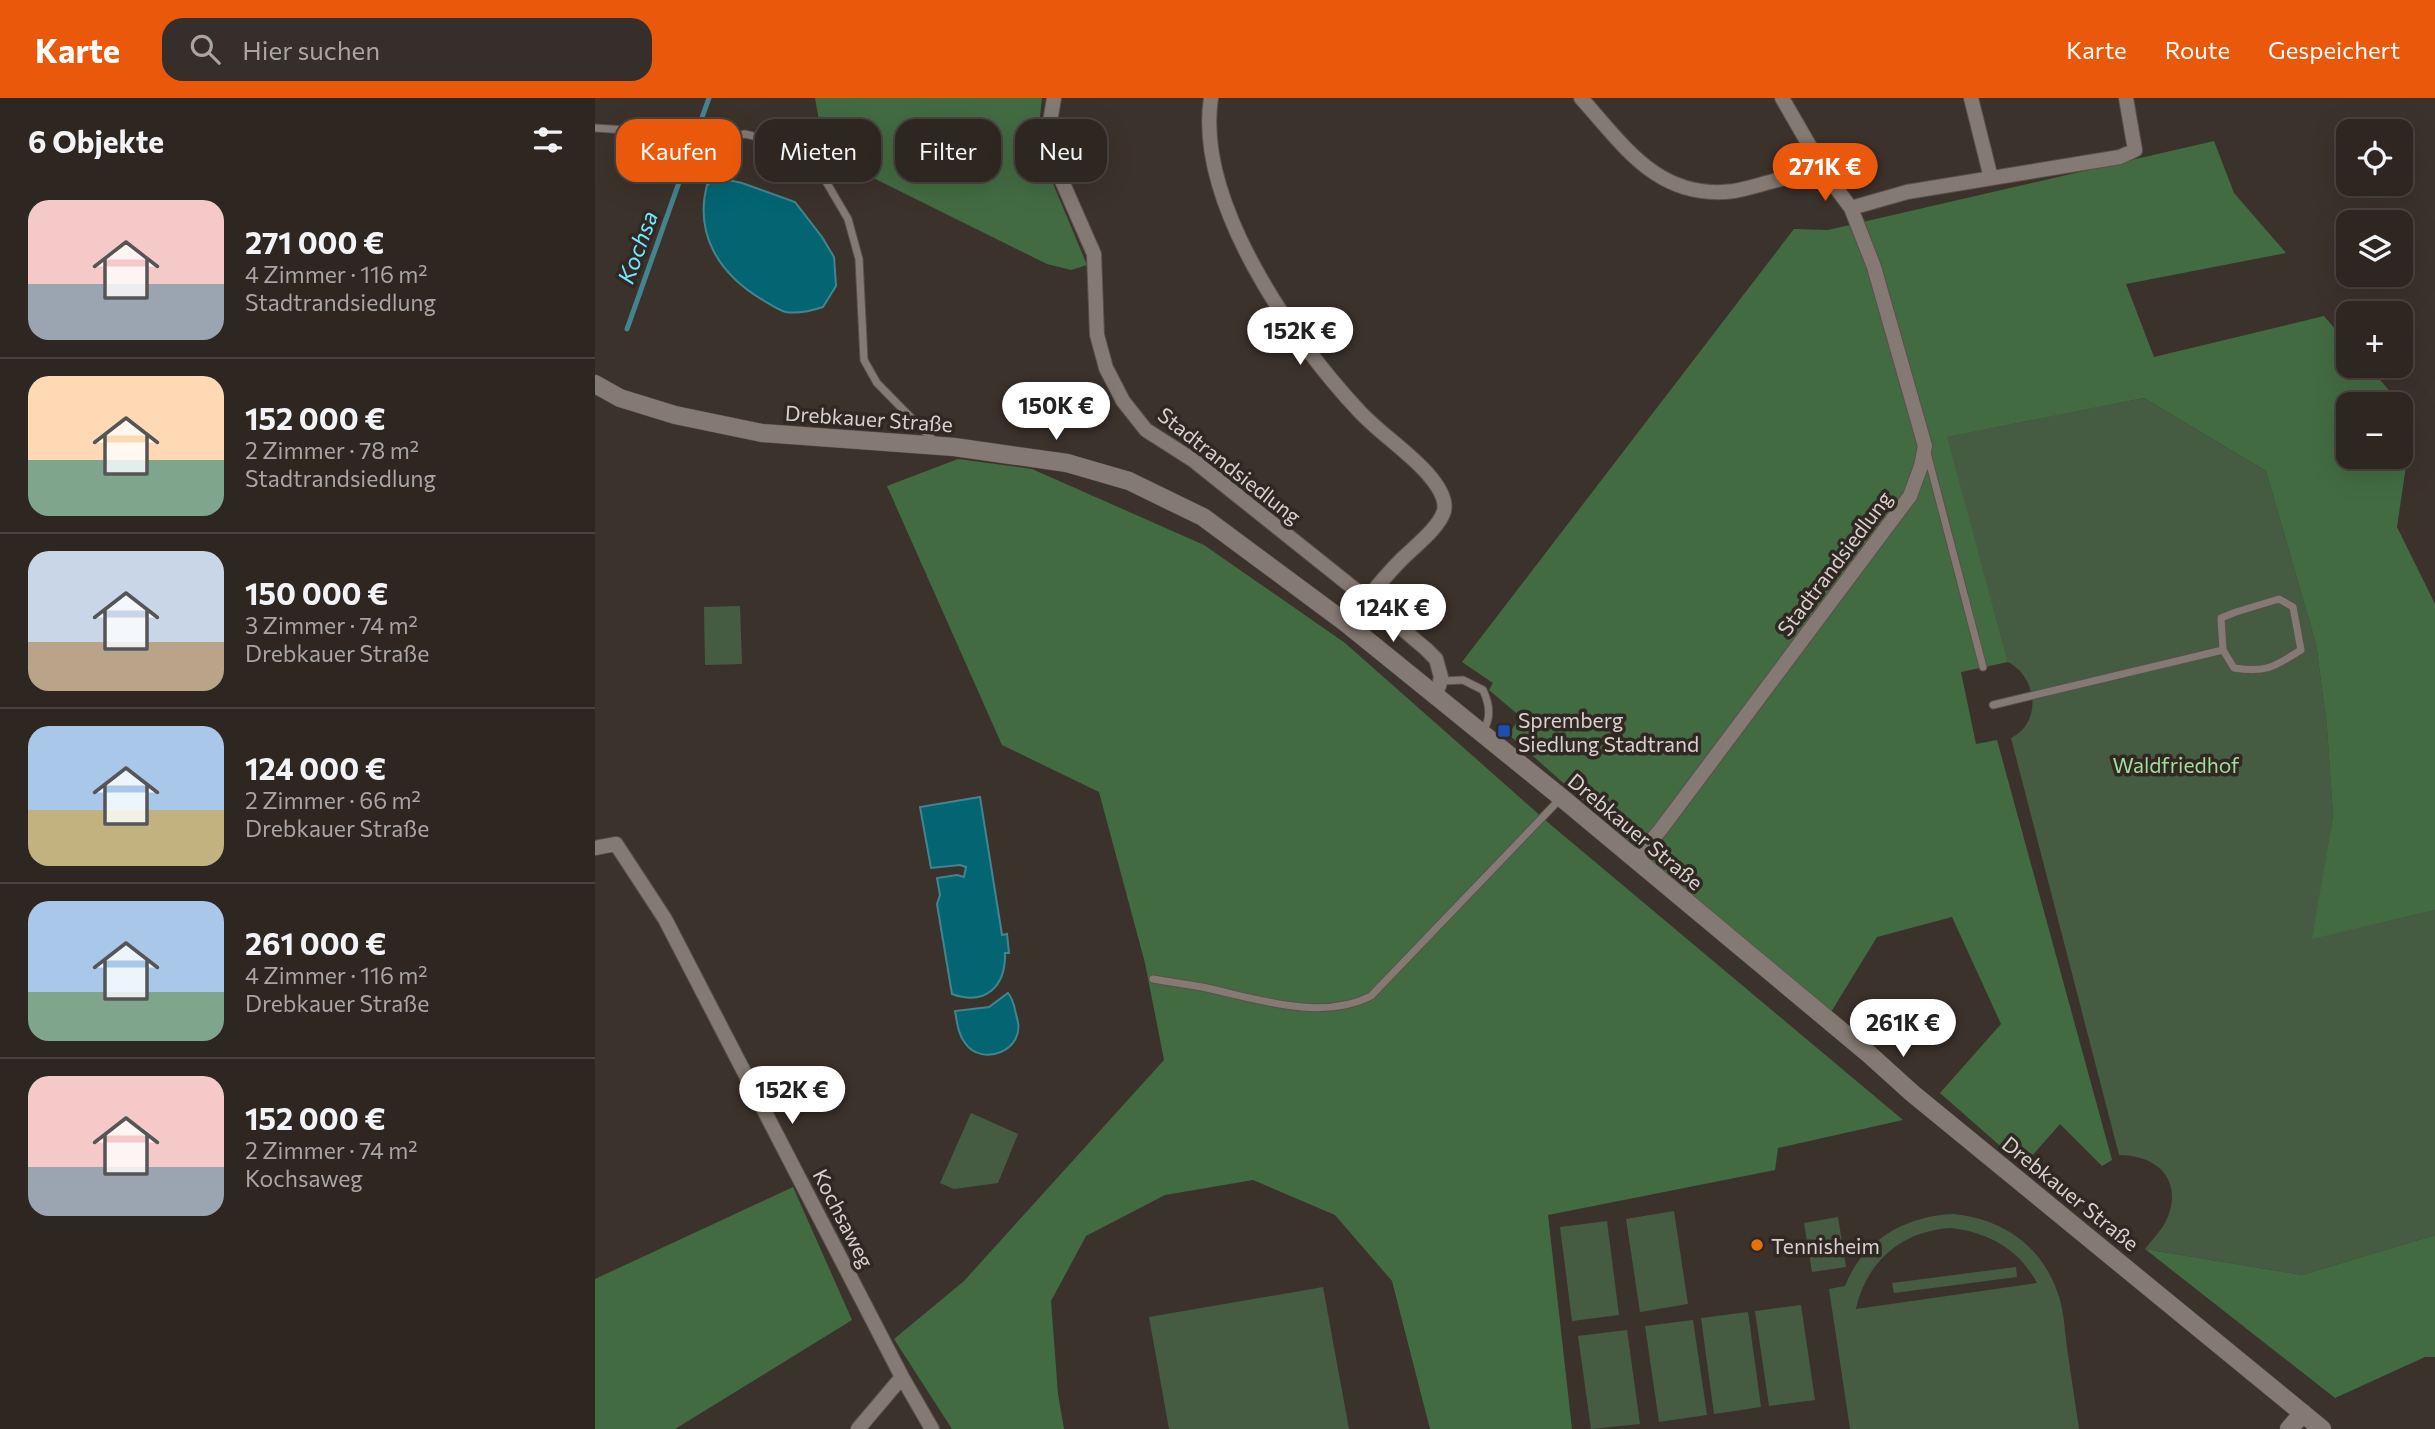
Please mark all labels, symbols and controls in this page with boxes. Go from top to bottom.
search box [162,18,652,81]
text: Karte [35,29,120,70]
icon: search [186,30,224,68]
text: Hier suchen [242,34,380,65]
text: Karte [2066,35,2127,64]
text: Route [2165,35,2230,64]
text: Gespeichert [2268,35,2400,64]
chip: Kaufen [616,119,741,182]
chip: Mieten [755,119,881,182]
chip: Filter [895,119,1001,182]
chip: Neu [1015,119,1107,182]
map controls [2336,119,2413,469]
button: locate [2336,119,2413,196]
icon: filters [529,121,567,159]
text: 6 Objekte [28,122,164,159]
pin: 271K € [1768,144,1882,203]
text: 271K € [1789,152,1861,180]
water label: Kochsa [611,207,663,287]
button: layers [2336,210,2413,287]
text: 271 000 € [245,223,384,260]
icon: home [84,228,168,312]
text: 4 Zimmer · 116 m² [245,260,428,288]
text: Stadtrandsiedlung [245,288,436,316]
button: + [2336,301,2413,378]
pin: 152K € [1243,308,1357,367]
text: 152K € [1263,316,1337,344]
pin: 150K € [999,382,1113,442]
text: 150K € [1018,391,1094,419]
button: − [2336,392,2413,469]
text: 152 000 € [245,399,386,436]
street label: Drebkauer Straße [784,400,954,436]
street label: Stadtrandsiedlung [1154,401,1306,529]
icon: home [84,404,168,488]
text: 2 Zimmer · 78 m² [245,436,419,464]
text: Stadtrandsiedlung [245,464,436,492]
street label: Stadtrandsiedlung [1772,486,1896,640]
text: 150 000 € [245,574,388,611]
icon: home [84,579,168,663]
pin: 124K € [1336,584,1450,644]
text: 124K € [1356,593,1430,621]
text: 3 Zimmer · 74 m² [245,611,418,639]
text: Drebkauer Straße [245,639,429,667]
place label: Spremberg Siedlung Stadtrand [1518,707,1699,756]
marker: Spremberg Siedlung Stadtrand [1496,723,1512,739]
text: 124 000 € [245,749,386,786]
park label: Waldfriedhof [2113,752,2240,777]
icon: home [84,754,168,838]
street label: Drebkauer Straße [1564,767,1708,895]
text: 2 Zimmer · 66 m² [245,786,421,814]
text: Drebkauer Straße [245,814,429,842]
text: 261 000 € [245,924,386,961]
icon: home [84,929,168,1013]
text: 4 Zimmer · 116 m² [245,961,428,989]
text: Drebkauer Straße [245,989,429,1017]
pin: 261K € [1846,1000,1960,1059]
text: 261K € [1866,1008,1940,1036]
pin: 152K € [735,1066,849,1126]
text: 152K € [755,1075,829,1103]
text: 152 000 € [245,1099,386,1136]
icon: home [84,1104,168,1188]
street label: Drebkauer Straße [1998,1130,2144,1256]
text: 2 Zimmer · 74 m² [245,1136,418,1164]
text: Kochsaweg [245,1164,363,1192]
street label: Kochsaweg [808,1164,880,1272]
place label: Tennisheim [1771,1233,1880,1258]
marker: Tennisheim [1749,1237,1765,1253]

